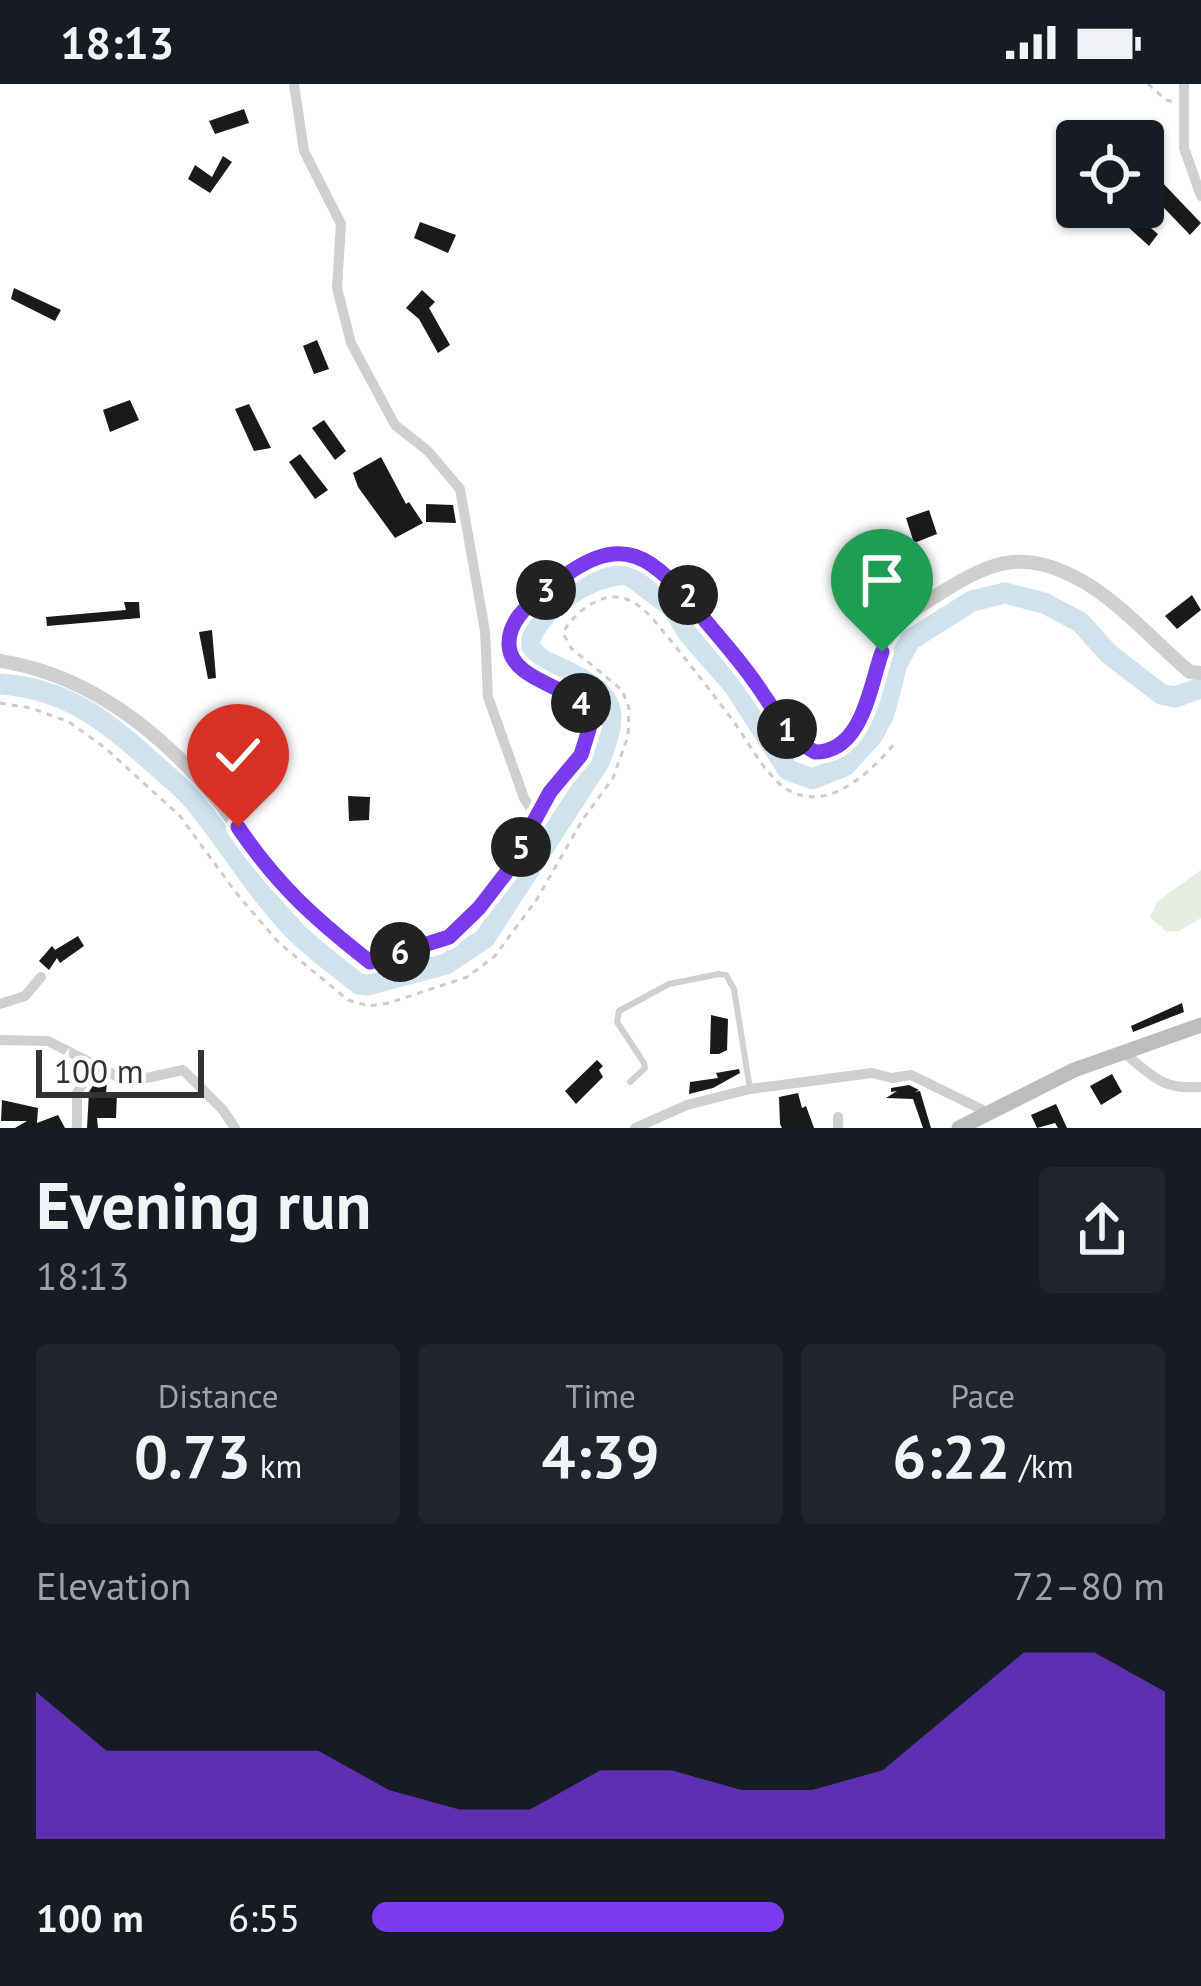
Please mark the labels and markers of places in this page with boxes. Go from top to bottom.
pin [831,529,933,652]
pin: 3 [516,560,576,620]
pin: 2 [658,565,718,625]
pin: 4 [551,673,611,733]
pin: 1 [757,699,817,759]
pin [187,704,289,827]
pin: 5 [491,817,551,877]
pin: 6 [370,922,430,982]

